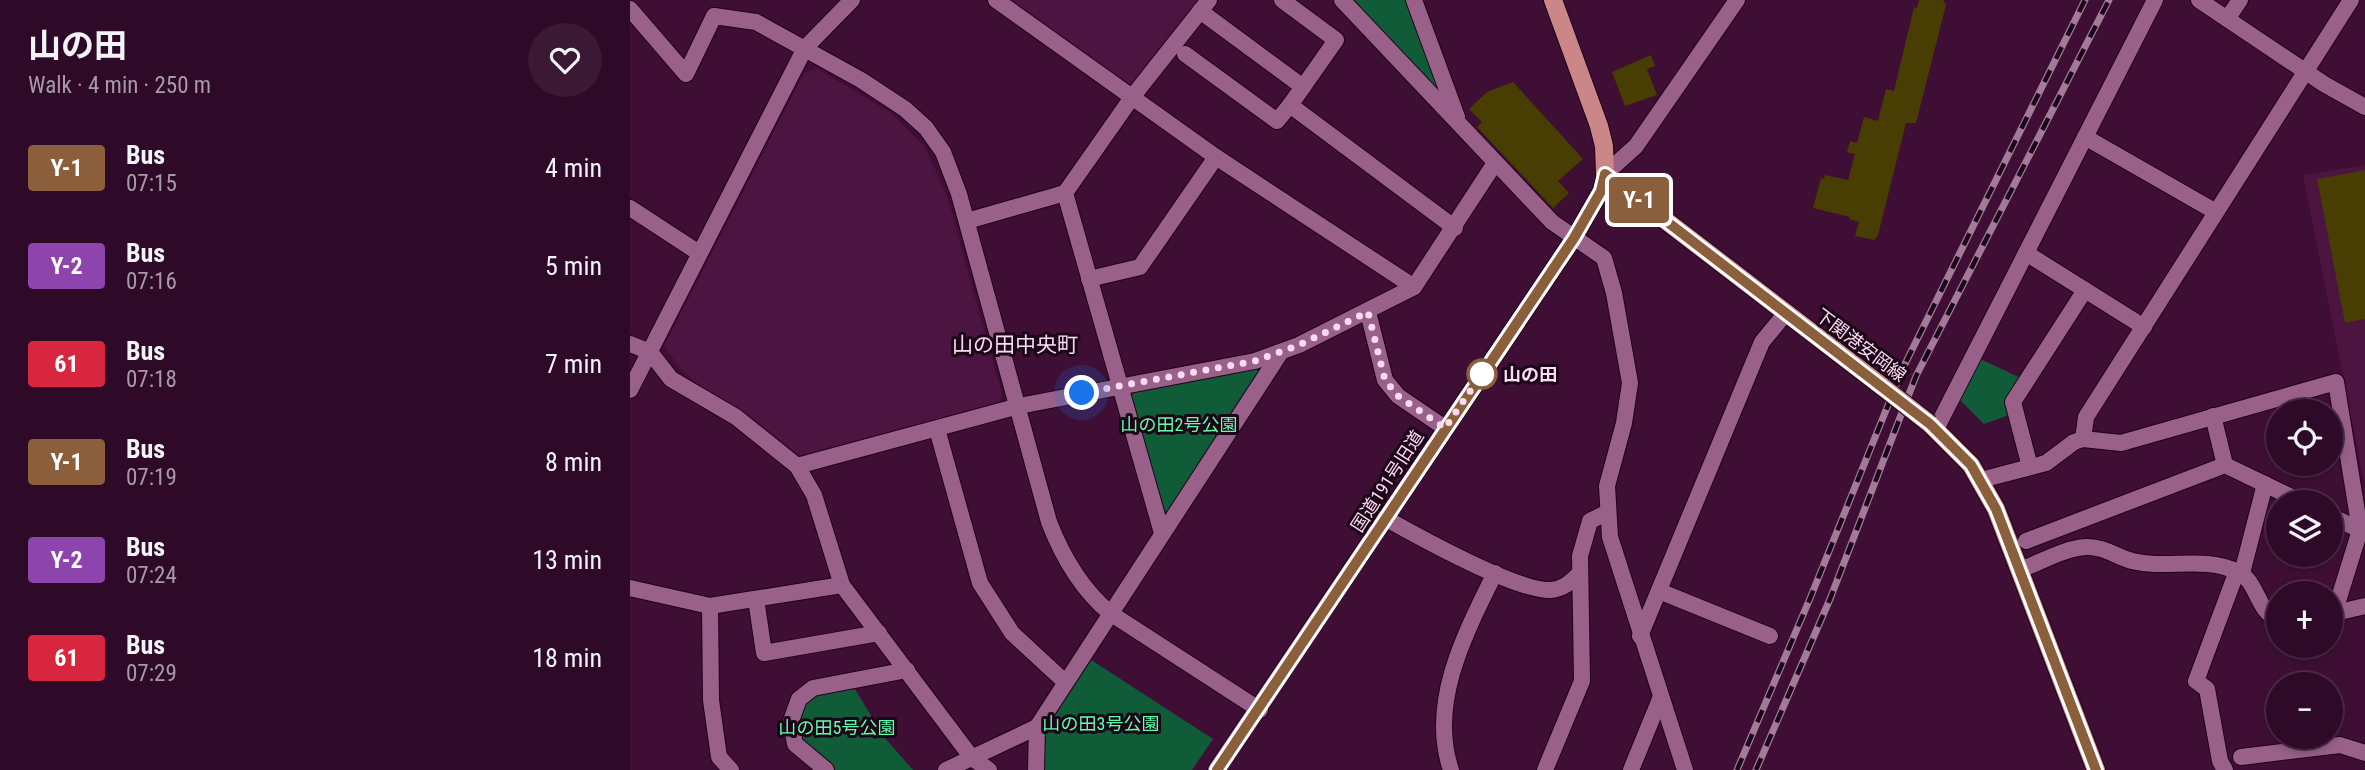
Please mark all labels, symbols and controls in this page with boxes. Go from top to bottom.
button: heart [528,23,602,97]
text: 山の田 [28,26,127,65]
text: Walk · 4 min · 250 m [28,72,211,99]
text: Bus [126,140,165,170]
text: 4 min [545,153,602,183]
text: Y-1 [50,154,83,182]
text: 07:15 [126,170,177,197]
line badge: Y-1 [1599,177,1679,223]
text: Y-1 [1623,186,1655,214]
text: Bus [126,238,165,268]
text: 5 min [545,251,602,281]
text: Y-2 [50,252,83,280]
text: 07:16 [126,268,177,295]
street label: 下関港安岡線 [1812,304,1910,386]
district label: 山の田中央町 [952,333,1078,357]
text: Bus [126,336,165,366]
text: 7 min [545,349,602,379]
text: 61 [54,350,79,378]
marker: 山の田 [1467,359,1497,389]
place label: 山の田 [1503,364,1557,385]
text: 07:18 [126,366,177,393]
your location [1064,375,1099,410]
map controls [2266,399,2343,749]
button: locate [2266,399,2343,476]
park label: 山の田2号公園 [1121,414,1237,435]
street label: 国道191号旧道 [1346,426,1428,536]
text: Bus [126,434,165,464]
text: 8 min [545,447,602,477]
text: Y-1 [50,448,83,476]
text: 07:19 [126,464,177,491]
button: layers [2266,490,2343,567]
text: Bus [126,532,165,562]
text: 13 min [532,545,602,575]
text: Y-2 [50,546,83,574]
text: 07:24 [126,562,177,589]
button: + [2266,581,2343,658]
text: Bus [126,630,165,660]
text: 18 min [532,643,602,673]
text: 61 [54,644,79,672]
text: 07:29 [126,660,177,687]
button: − [2266,672,2343,749]
park label: 山の田3号公園 [1043,713,1159,734]
park label: 山の田5号公園 [779,717,895,738]

